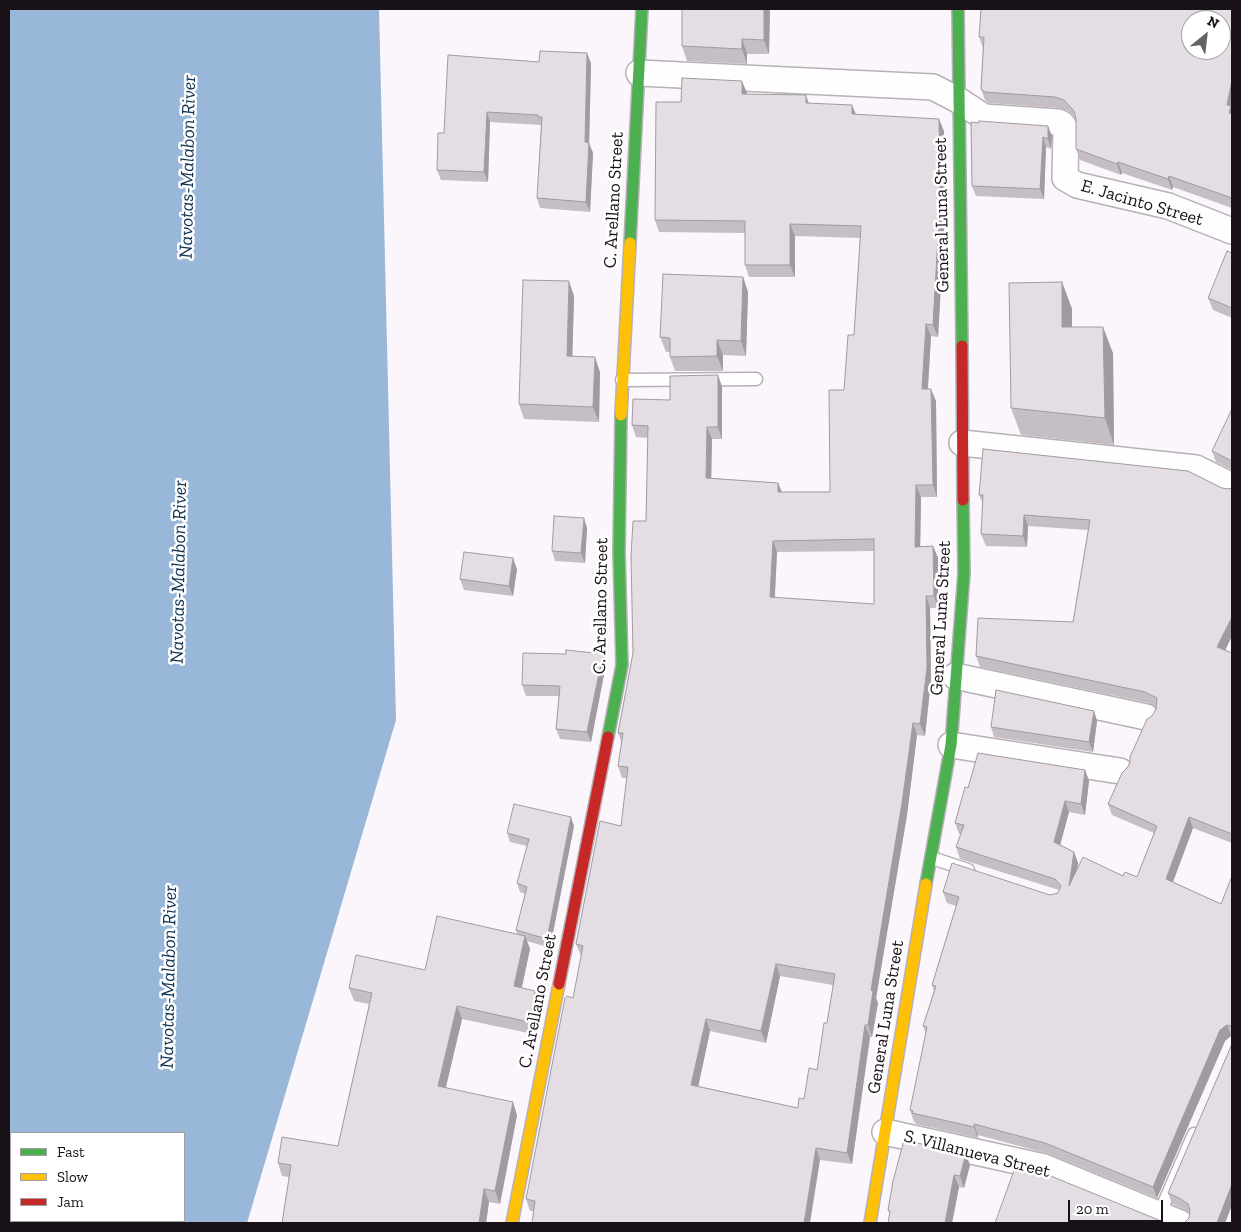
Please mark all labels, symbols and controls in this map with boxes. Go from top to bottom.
north arrow [1181,10,1231,60]
text: N [1204,12,1222,32]
water label: Navotas-Malabon River [175,75,201,259]
street label: C. Arellano Street [600,131,628,269]
street label: General Luna Street [930,137,954,293]
street label: E. Jacinto Street [1078,175,1206,231]
water label: Navotas-Malabon River [166,480,192,664]
street label: C. Arellano Street [589,538,613,674]
street label: General Luna Street [926,540,956,696]
water label: Navotas-Malabon River [156,885,182,1069]
street label: C. Arellano Street [514,932,562,1070]
street label: General Luna Street [863,939,909,1095]
street label: S. Villanueva Street [902,1125,1052,1183]
legend [10,1132,185,1222]
text: Fast [57,1143,85,1161]
text: Slow [57,1168,88,1186]
scale bar [1071,1190,1166,1222]
text: Jam [57,1193,84,1211]
text: 20 m [1076,1200,1109,1218]

